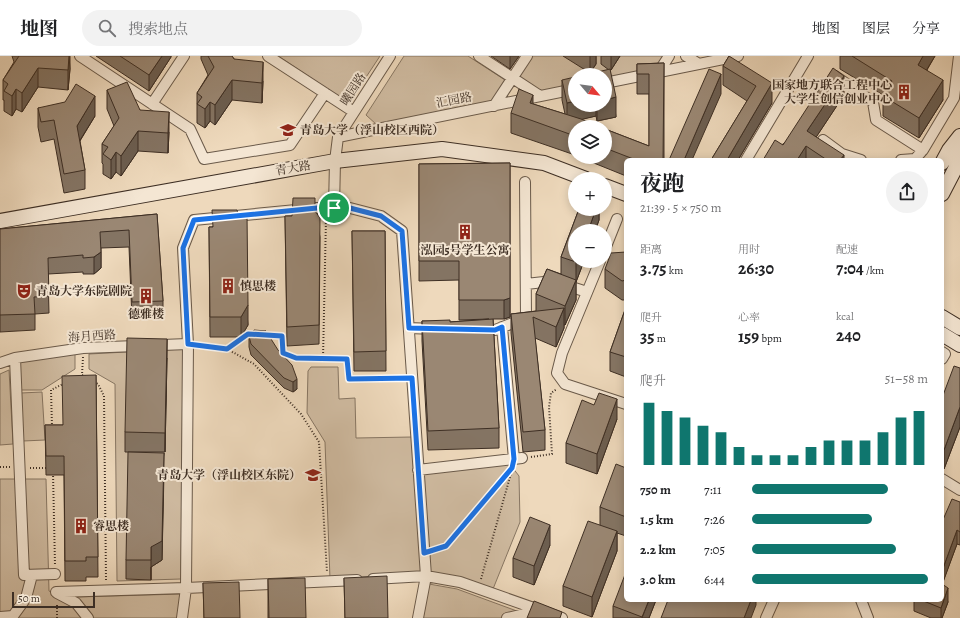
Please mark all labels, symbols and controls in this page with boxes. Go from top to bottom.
search box [82,10,362,46]
text: 地图 [20,16,58,42]
icon: search [96,17,118,39]
text: 搜索地点 [128,19,188,39]
text: 地图 [812,19,840,38]
text: 图层 [862,19,890,38]
text: 分享 [912,19,940,38]
north arrow [568,68,612,112]
map controls [568,68,612,268]
street label: 曦园路 [336,70,370,108]
place label: 国家地方联合工程中心 大学生创信创业中心 [772,77,892,107]
building icon: 国家地方联合工程中心 大学生创信创业中心 [895,83,913,101]
street label: 汇园路 [435,89,473,111]
button: layers [568,120,612,164]
school or university icon: 青岛大学（浮山校区西院） [279,121,297,139]
place label: 青岛大学（浮山校区西院） [300,122,444,138]
street label: 青大路 [274,157,312,179]
text: 夜跑 [640,169,684,199]
button: share [886,171,928,213]
button: + [568,172,612,216]
pin [317,191,351,225]
icon: arrive [323,197,345,219]
text: 21:39 · 5 × 750 m [640,199,721,216]
building icon: 泓园5号学生公寓 [456,223,474,241]
button: − [568,224,612,268]
place label: 泓园5号学生公寓 [420,242,510,258]
text: 距离 [640,242,662,257]
text: 用时 [738,242,760,257]
text: 配速 [836,242,858,257]
text: 3.75 [640,257,667,280]
text: 26:30 [738,257,774,280]
text: 7:04 [836,257,864,280]
text: km [667,263,683,278]
text: /km [864,263,884,278]
building icon: 慎思楼 [219,277,237,295]
place label: 慎思楼 [240,278,276,294]
theatre icon: 青岛大学东院剧院 [15,282,33,300]
place label: 青岛大学东院剧院 [36,283,132,299]
building icon: 德雅楼 [137,287,155,305]
place label: 德雅楼 [128,306,164,322]
text: kcal [836,309,854,324]
text: 爬升 [640,310,662,325]
text: 心率 [738,310,760,325]
text: 240 [836,324,861,347]
text: 35 [640,325,655,348]
text: 159 [738,325,759,348]
street label: 海月西路 [67,326,117,346]
text: m [655,331,666,346]
text: bpm [759,331,782,346]
text: 51–58 m [885,370,928,387]
text: 爬升 [640,372,666,389]
school or university icon: 青岛大学（浮山校区东院） [304,466,322,484]
place label: 青岛大学（浮山校区东院） [157,467,301,483]
text: 750 m [640,481,671,498]
text: 7:11 [704,481,721,498]
text: 1.5 km [640,511,674,528]
text: 7:26 [704,511,725,528]
building icon: 睿思楼 [72,517,90,535]
place label: 睿思楼 [93,518,129,534]
text: 2.2 km [640,541,676,558]
text: 7:05 [704,541,725,558]
text: 3.0 km [640,571,676,588]
text: 6:44 [704,571,725,588]
scale bar [12,590,95,609]
text: 50 m [18,591,40,606]

